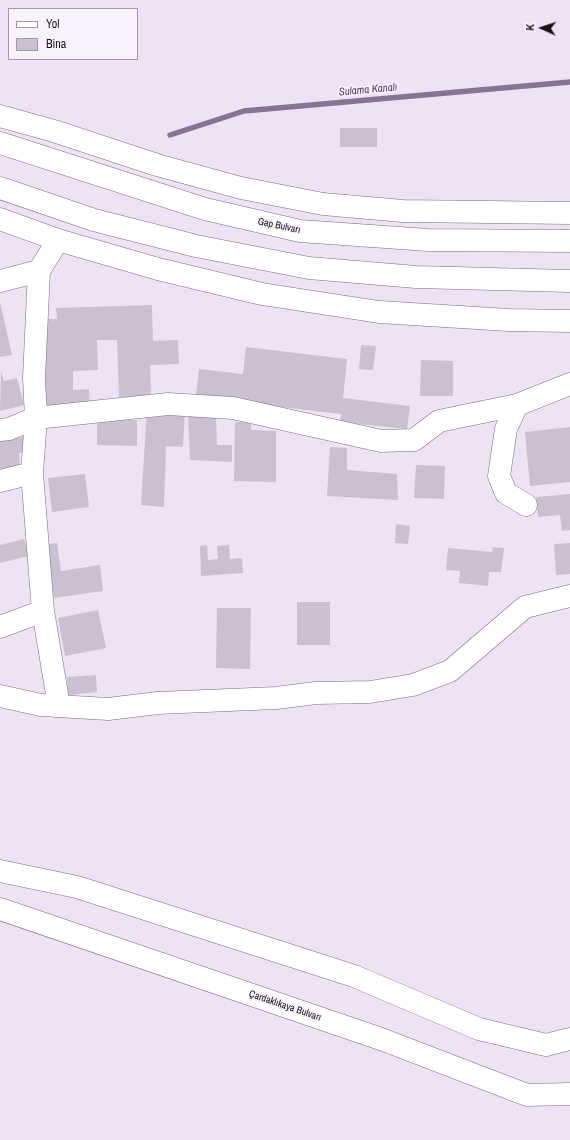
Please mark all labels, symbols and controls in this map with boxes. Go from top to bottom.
legend [8,8,138,60]
north arrow [522,8,562,48]
text: Yol [46,16,59,32]
text: K [523,24,537,31]
text: Bina [46,36,66,52]
water label: Sulama Kanalı [338,81,398,99]
street label: Gap Bulvarı [257,216,301,236]
street label: Çardaklıkaya Bulvarı [247,988,323,1024]

